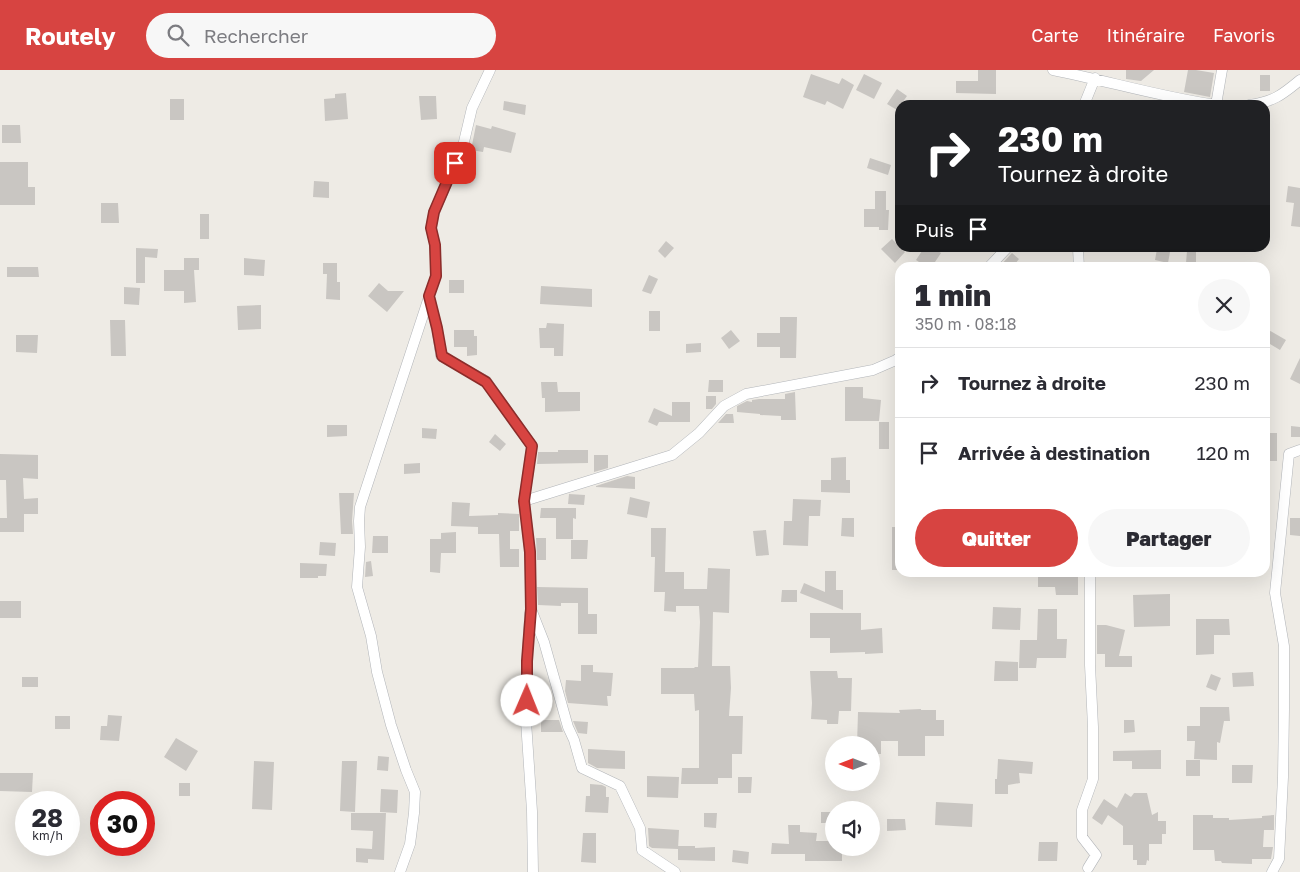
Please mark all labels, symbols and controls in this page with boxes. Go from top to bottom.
search box [146,13,496,58]
text: Routely [25,21,116,50]
icon: search [164,21,192,49]
text: Rechercher [204,24,308,47]
text: Carte [1031,24,1079,46]
text: Itinéraire [1107,24,1185,46]
text: Favoris [1213,24,1275,46]
text: 230 m [998,118,1103,160]
icon: right [915,120,980,185]
pin [434,142,476,184]
icon: arrive [441,149,469,177]
text: Tournez à droite [998,160,1168,187]
icon: arrive [964,215,992,243]
text: Puis [915,218,954,241]
text: 1 min [915,277,991,313]
button: close [1198,279,1250,331]
text: 350 m · 08:18 [915,314,1017,334]
icon: right [915,369,943,397]
text: Tournez à droite [958,371,1106,394]
text: 230 m [1195,371,1250,394]
icon: arrive [915,439,943,467]
text: Arrivée à destination [958,441,1150,464]
text: 120 m [1196,441,1250,464]
button: Quitter [915,509,1078,567]
button: Partager [1088,509,1250,567]
position arrow [500,674,552,726]
north arrow [825,736,880,791]
map controls [825,736,880,856]
speed limit sign: 30 [90,791,155,856]
button: sound [825,801,880,856]
text: 28 [32,802,63,833]
text: km/h [32,828,63,843]

